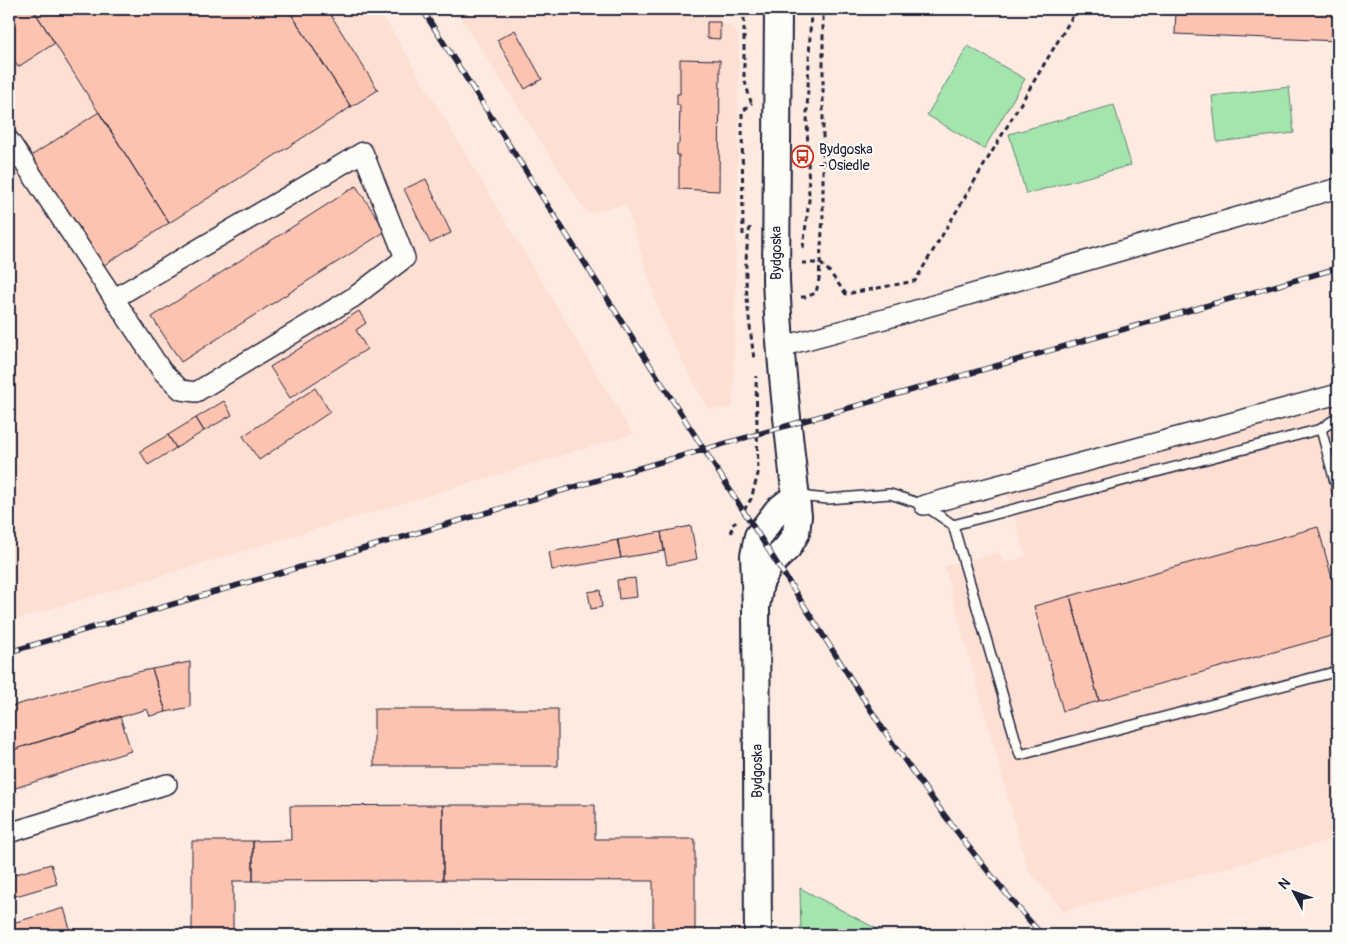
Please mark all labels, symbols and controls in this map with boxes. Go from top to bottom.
place label: Bydgoska - Osiedle [819,141,873,174]
bus stop icon: Bydgoska - Osiedle [791,145,815,169]
street label: Bydgoska [768,226,785,280]
street label: Bydgoska [749,744,766,798]
north arrow [1270,866,1320,916]
text: N [1275,875,1294,893]

